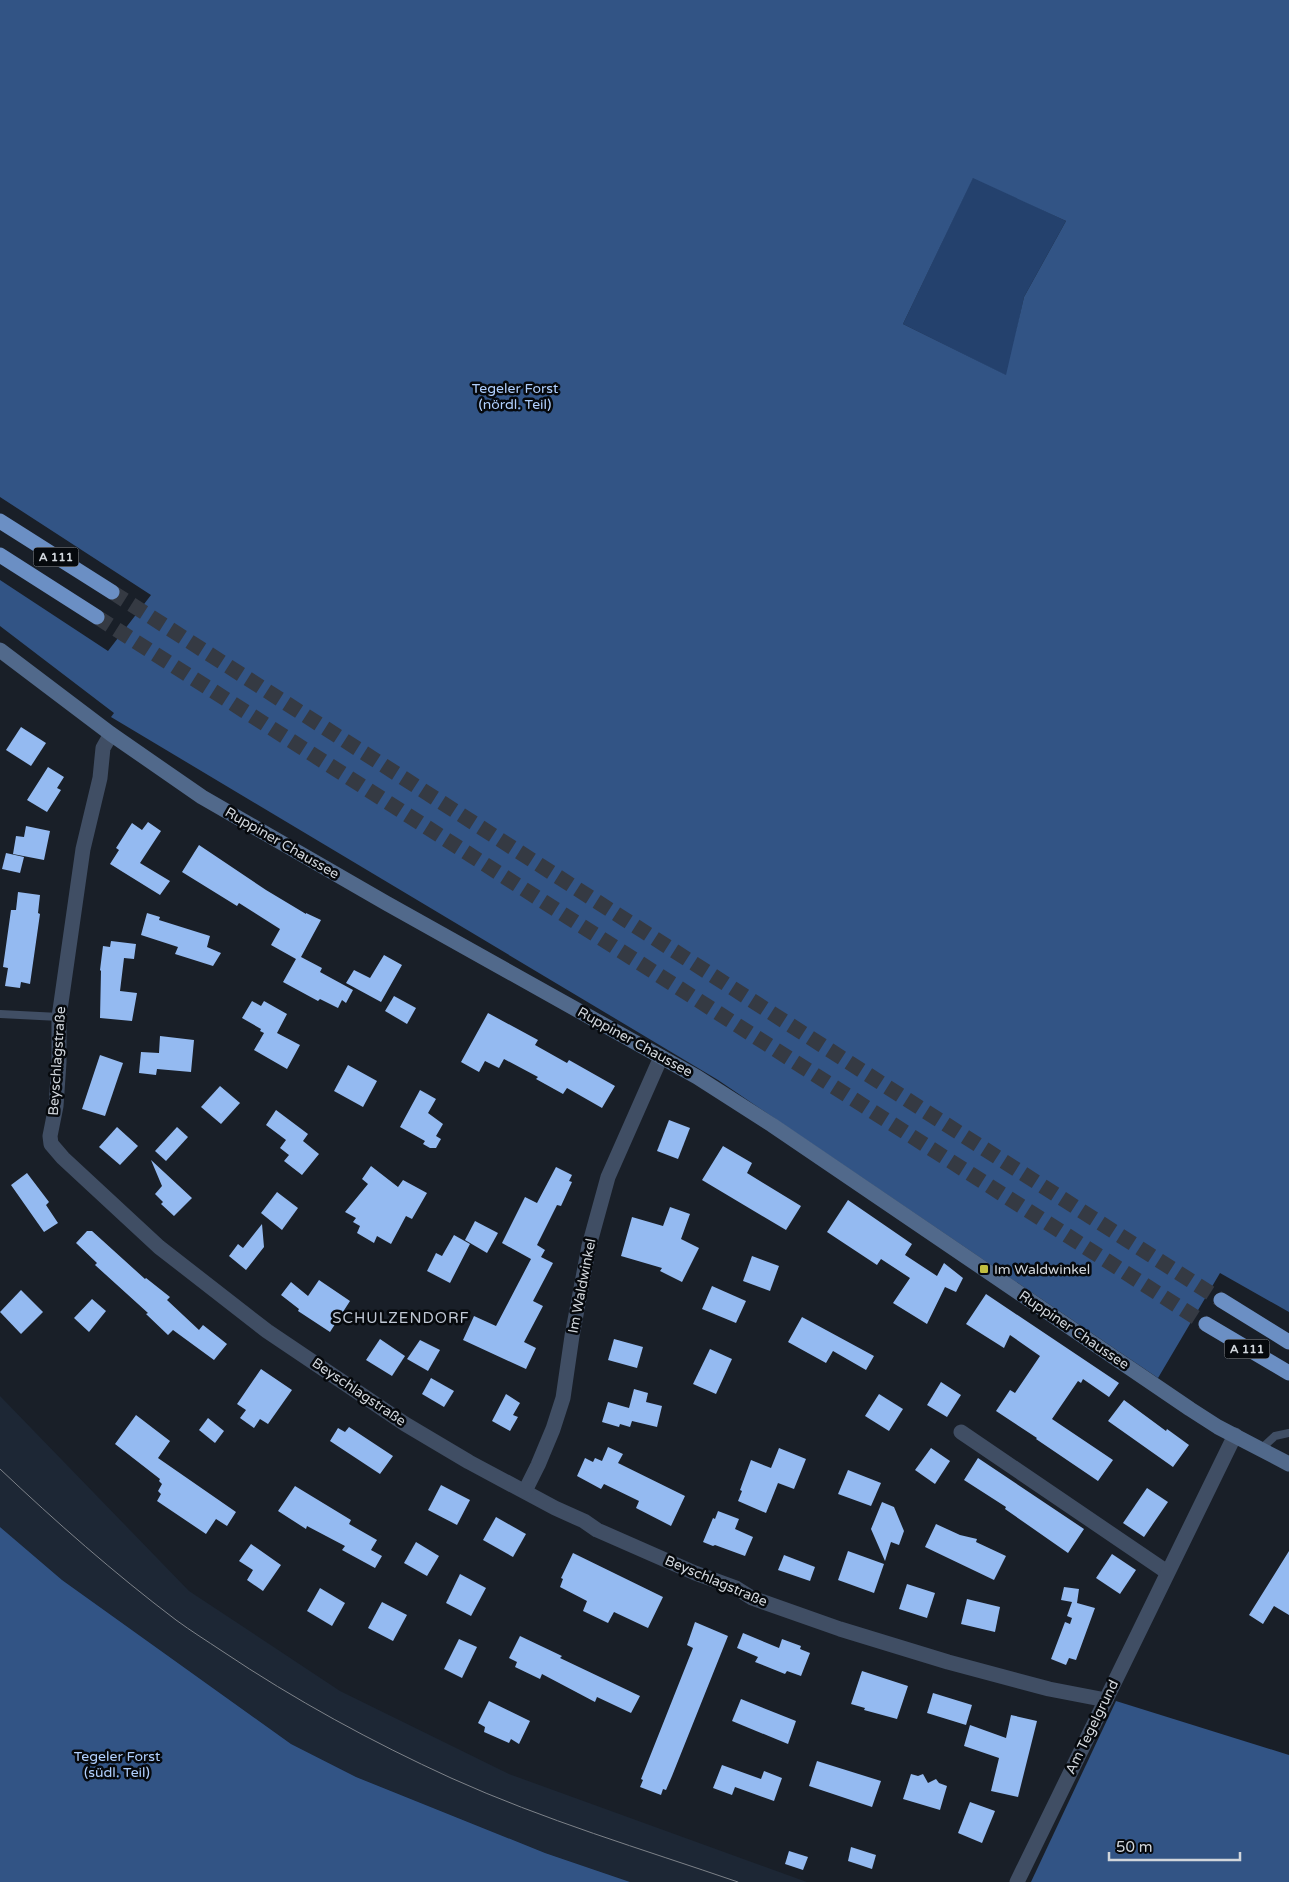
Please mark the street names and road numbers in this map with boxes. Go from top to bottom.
road number: A 111 [34,548,78,566]
street label: Ruppiner Chaussee [222,803,342,883]
street label: Ruppiner Chaussee [574,1003,696,1081]
street label: Beyschlagstraße [45,1006,69,1116]
street label: Im Waldwinkel [564,1237,600,1335]
street label: Ruppiner Chaussee [1016,1287,1132,1373]
road number: A 111 [1224,1340,1270,1358]
street label: Beyschlagstraße [309,1354,409,1430]
street label: Beyschlagstraße [662,1552,770,1610]
street label: Am Tegelgrund [1062,1677,1122,1777]

